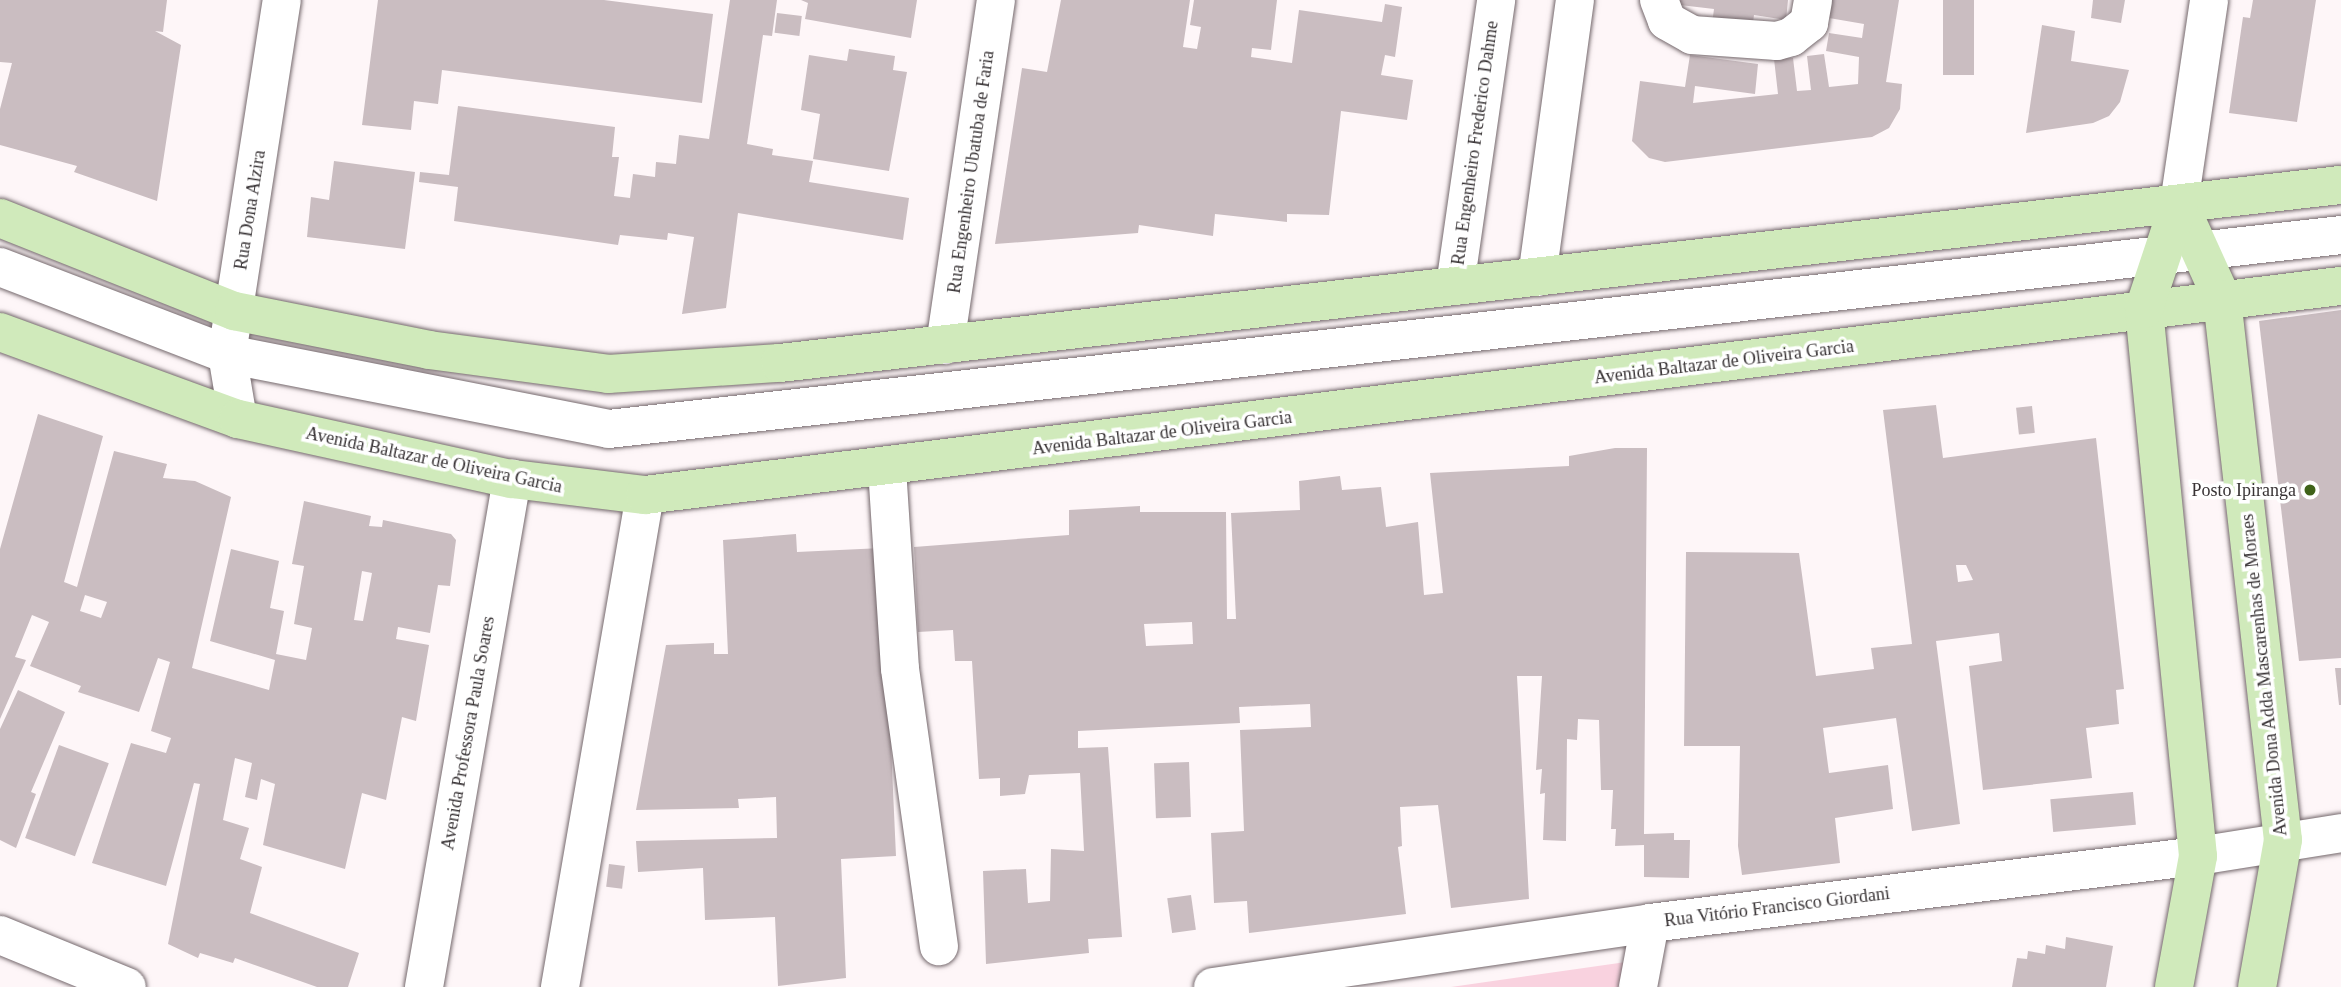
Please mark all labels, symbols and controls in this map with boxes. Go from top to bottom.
street label: Rua Engenheiro Frederico Dahme [1447,19,1503,267]
street label: Rua Engenheiro Ubatuba de Faria [943,49,999,295]
street label: Rua Dona Alzira [230,148,270,272]
street label: Avenida Baltazar de Oliveira Garcia [1593,335,1855,389]
street label: Avenida Baltazar de Oliveira Garcia [1031,406,1293,460]
street label: Avenida Baltazar de Oliveira Garcia [304,422,564,498]
place label: Posto Ipiranga [2192,479,2296,501]
marker: Posto Ipiranga [2302,482,2318,498]
street label: Avenida Dona Adda Mascarenhas de Moraes [2236,512,2292,838]
street label: Avenida Professora Paula Soares [437,614,499,852]
street label: Rua Vitório Francisco Giordani [1663,882,1891,932]

